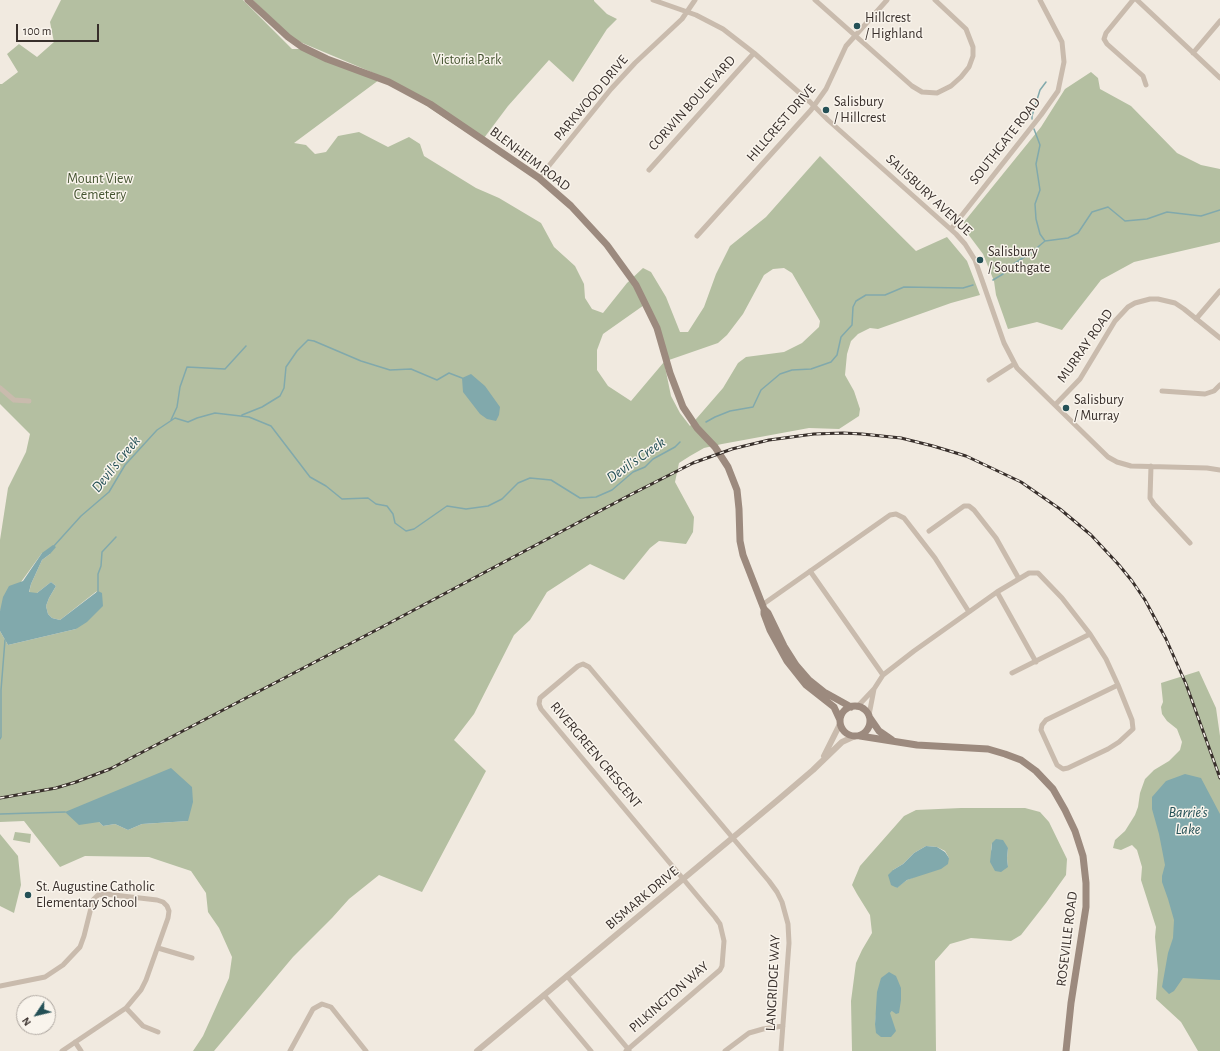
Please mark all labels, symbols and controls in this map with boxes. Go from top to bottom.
place label: Hillcrest / Highland [865,10,923,42]
scale bar [18,16,101,42]
marker: Hillcrest / Highland [852,21,862,31]
text: 100 m [23,25,51,37]
park label: Victoria Park [433,52,501,68]
street label: PARKWOOD DRIVE [550,52,632,144]
street label: CORWIN BOULEVARD [645,52,739,154]
street label: HILLCREST DRIVE [743,81,819,165]
place label: Salisbury / Hillcrest [834,94,886,126]
street label: SOUTHGATE ROAD [966,94,1044,188]
marker: Salisbury / Hillcrest [821,105,831,115]
street label: BLENHEIM ROAD [486,123,574,195]
street label: SALISBURY AVENUE [882,151,976,239]
park label: Mount View Cemetery [67,171,133,204]
place label: Salisbury / Southgate [988,244,1050,276]
marker: Salisbury / Southgate [975,255,985,265]
street label: MURRAY ROAD [1053,306,1117,386]
place label: Salisbury / Murray [1074,392,1124,424]
marker: Salisbury / Murray [1061,403,1071,413]
water label: Devil's Creek [88,432,144,496]
water label: Devil's Creek [603,433,669,487]
street label: RIVERGREEN CRESCENT [547,698,645,812]
water label: Barrie's Lake [1168,803,1208,838]
street label: BISMARK DRIVE [602,863,682,933]
place label: St. Augustine Catholic Elementary School [36,879,155,912]
marker: St. Augustine Catholic Elementary School [23,890,33,900]
street label: ROSEVILLE ROAD [1053,890,1081,988]
street label: LANGRIDGE WAY [762,934,784,1032]
street label: PILKINGTON WAY [626,958,712,1036]
north arrow [16,995,56,1035]
text: N [20,1015,33,1028]

